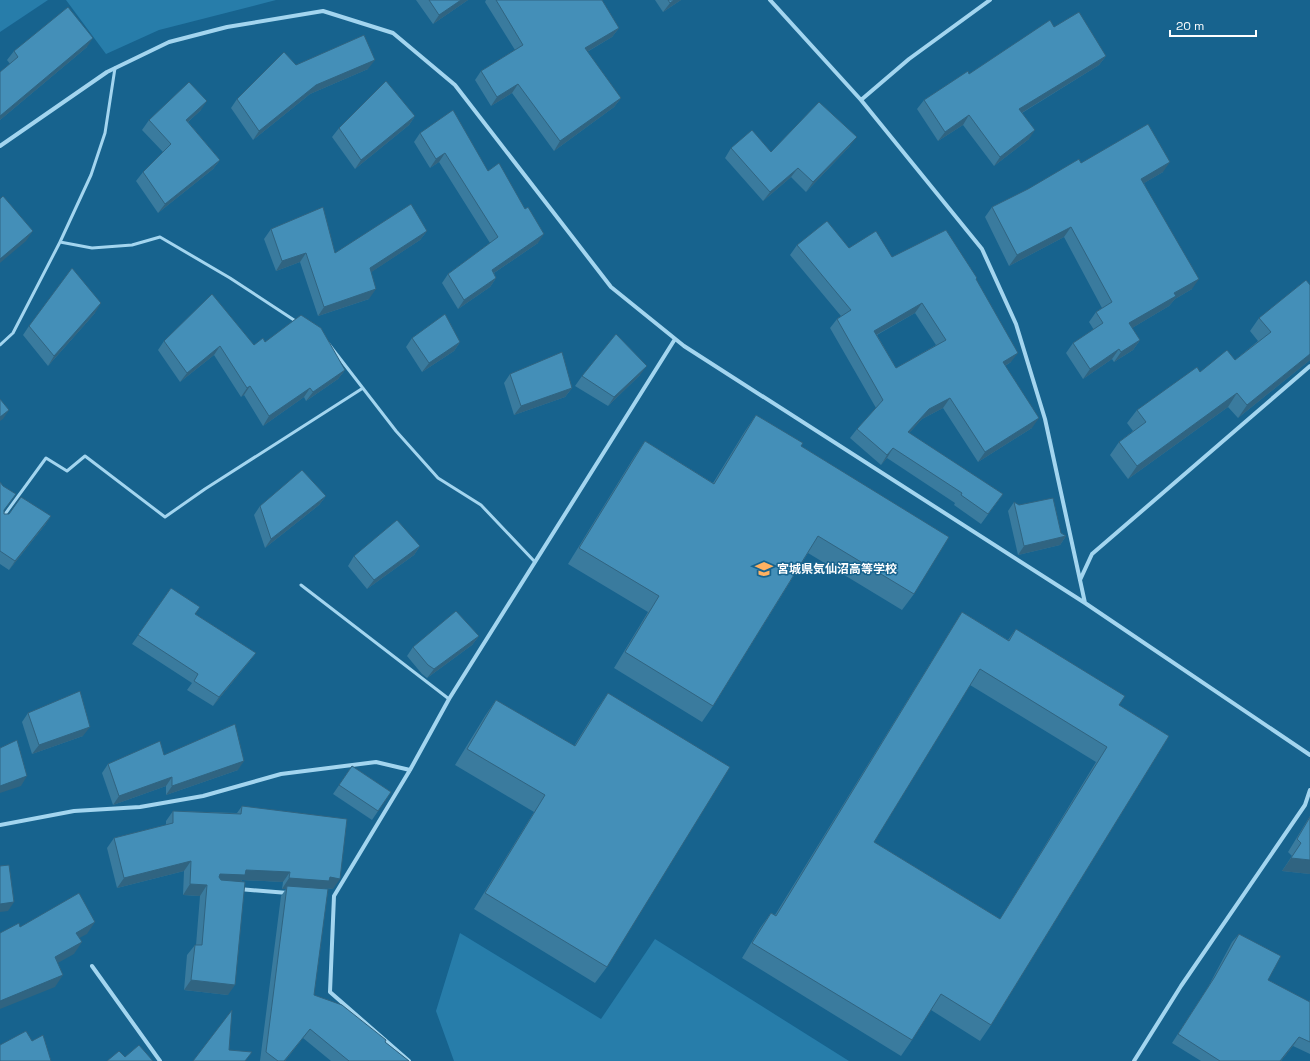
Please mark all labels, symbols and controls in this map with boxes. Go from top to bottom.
scale bar [1170,12,1256,38]
text: 20 m [1176,18,1204,34]
school or university icon: 宮城県気仙沼高等学校 [754,559,774,579]
place label: 宮城県気仙沼高等学校 [777,561,897,577]

